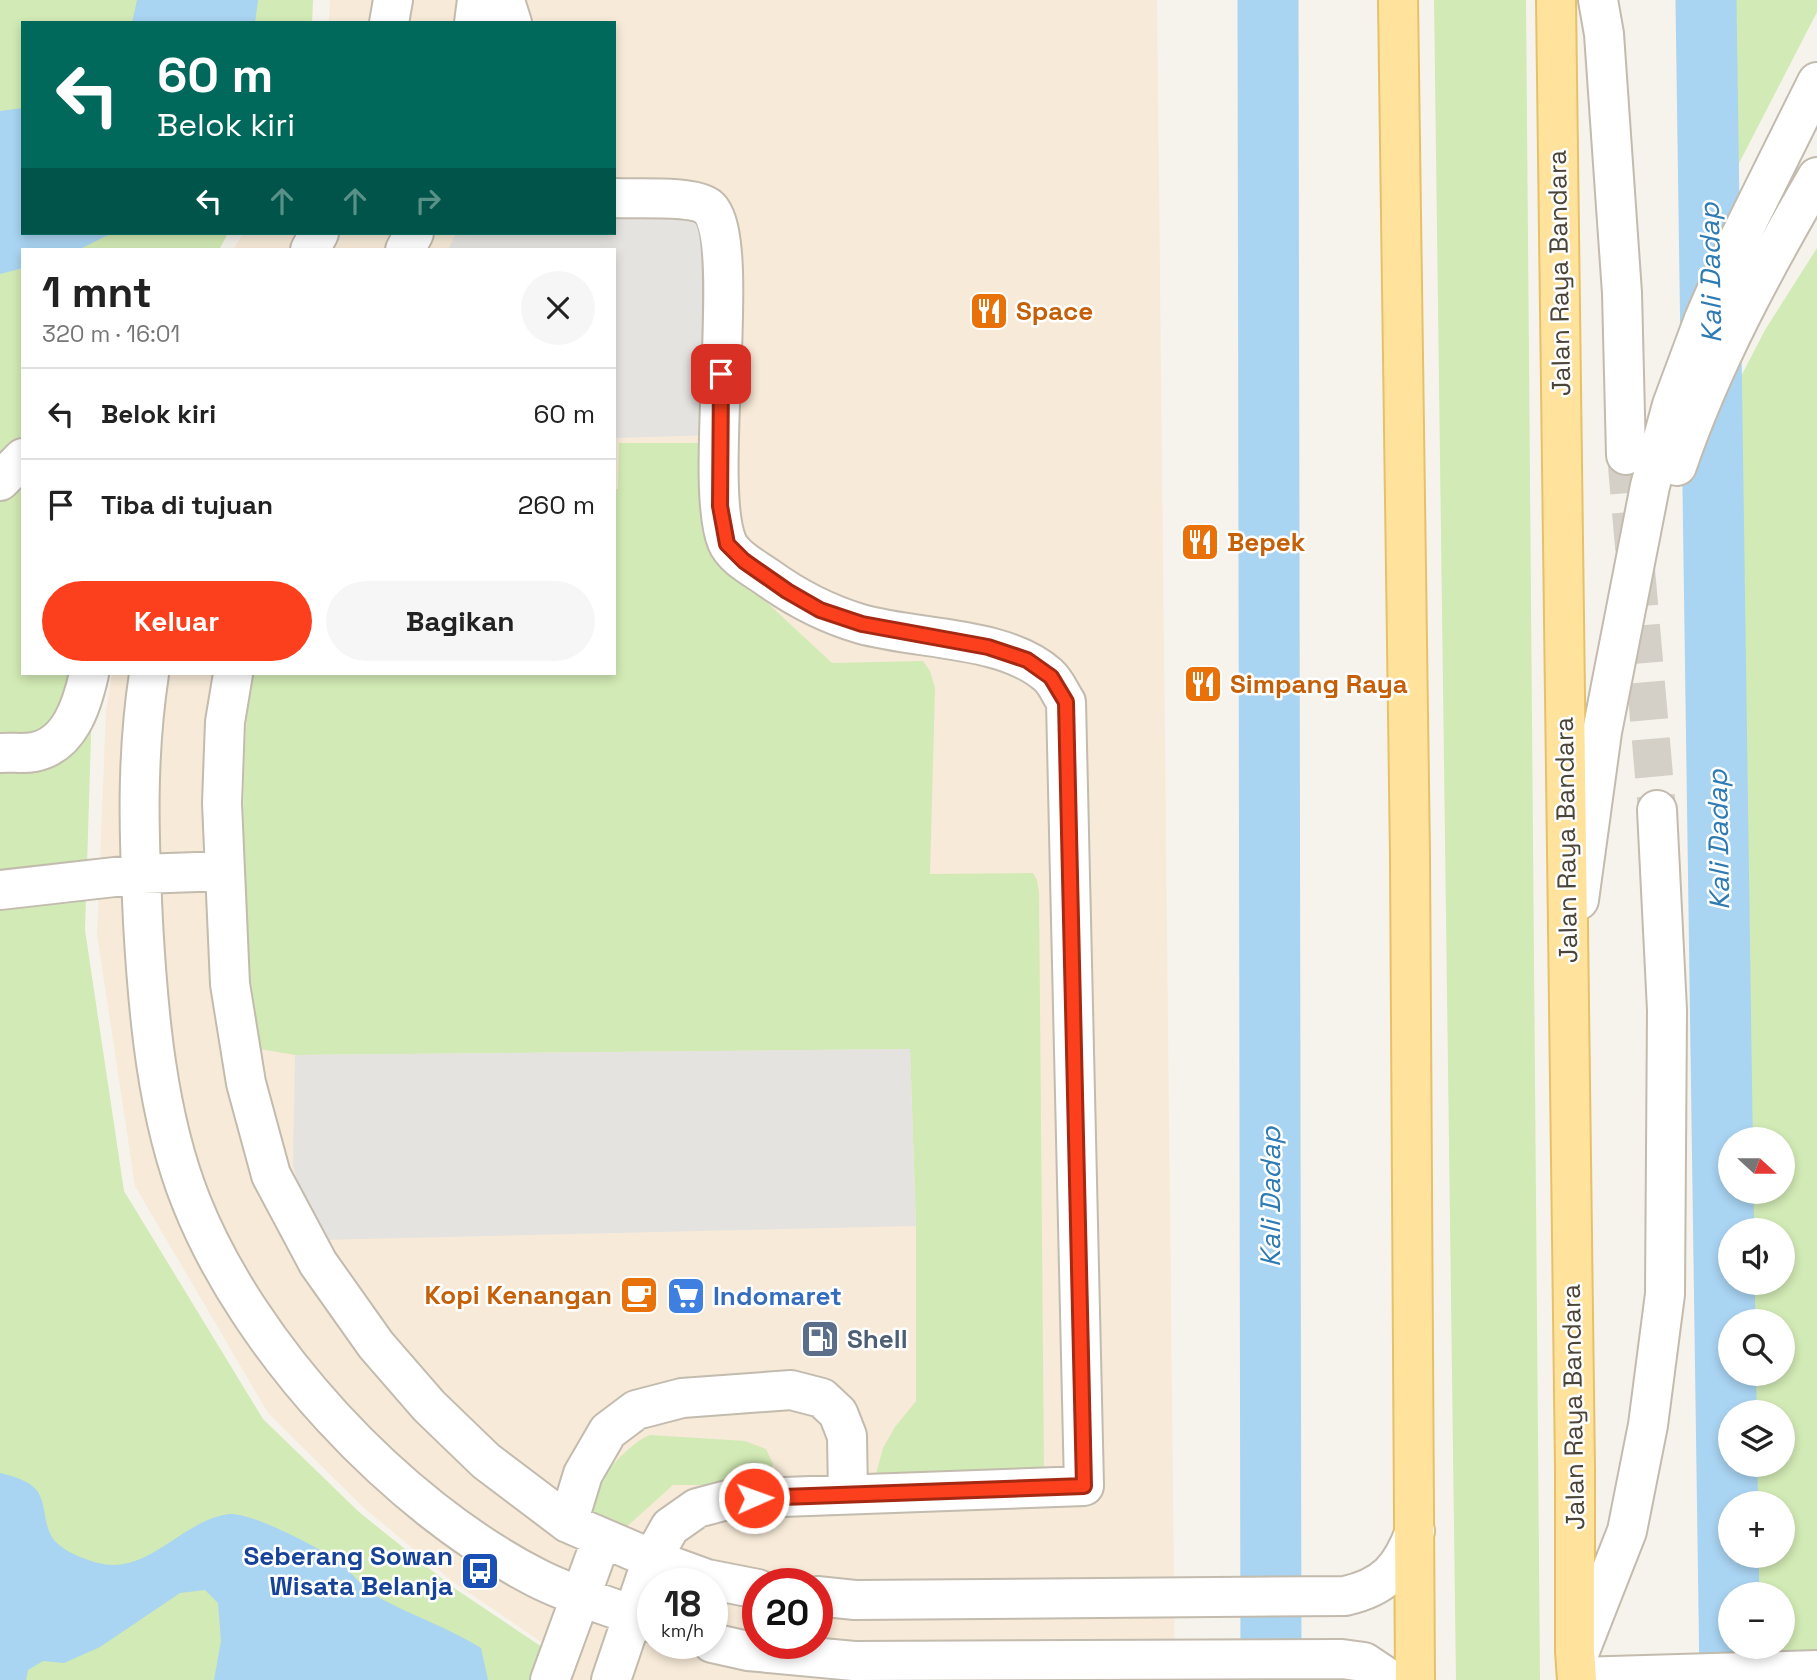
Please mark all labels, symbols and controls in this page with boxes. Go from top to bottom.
text: 60 m [157,44,273,106]
icon: left [42,49,133,140]
text: Belok kiri [157,105,295,145]
street label: Jalan Raya Bandara [1540,150,1578,396]
icon: left [190,182,228,220]
icon: ahead [263,182,301,220]
icon: ahead [336,182,374,220]
icon: right [409,182,447,220]
water label: Kali Dadap [1691,201,1729,344]
text: 1 mnt [42,266,152,319]
button: close [521,271,595,345]
restaurant icon: Space [968,290,1010,332]
place label: Space [1016,294,1093,328]
text: 320 m · 16:01 [42,319,180,349]
pin [691,344,751,404]
icon: arrive [702,355,740,393]
icon: left [42,395,80,433]
text: Belok kiri [101,397,216,431]
text: 60 m [533,397,595,431]
icon: arrive [42,486,80,524]
text: Tiba di tujuan [101,488,273,522]
text: 260 m [518,488,595,522]
restaurant icon: Bepek [1179,521,1221,563]
place label: Bepek [1227,525,1306,559]
button: Keluar [42,581,312,661]
button: Bagikan [326,581,595,661]
restaurant icon: Simpang Raya [1182,663,1224,705]
place label: Simpang Raya [1230,667,1408,701]
street label: Jalan Raya Bandara [1547,717,1585,963]
water label: Kali Dadap [1699,768,1737,911]
water label: Kali Dadap [1252,1126,1288,1267]
north arrow [1718,1127,1796,1204]
map controls [1718,1127,1795,1659]
button: sound [1718,1218,1795,1295]
cafe icon: Kopi Kenangan [618,1274,660,1316]
supermarket icon: Indomaret [665,1275,707,1317]
place label: Kopi Kenangan [424,1278,612,1312]
place label: Indomaret [713,1279,842,1313]
street label: Jalan Raya Bandara [1554,1284,1592,1530]
button: search [1718,1309,1795,1386]
fuel station icon: Shell [799,1318,841,1360]
place label: Shell [847,1322,908,1356]
button: layers [1718,1400,1795,1477]
position arrow [717,1461,791,1535]
button: + [1718,1491,1795,1568]
place label: Seberang Sowan Wisata Belanja [243,1539,453,1603]
bus stop icon: Seberang Sowan Wisata Belanja [459,1550,501,1592]
speed limit sign: 20 [742,1568,833,1659]
text: 18 [664,1582,701,1626]
button: − [1718,1582,1795,1659]
text: km/h [661,1619,704,1642]

